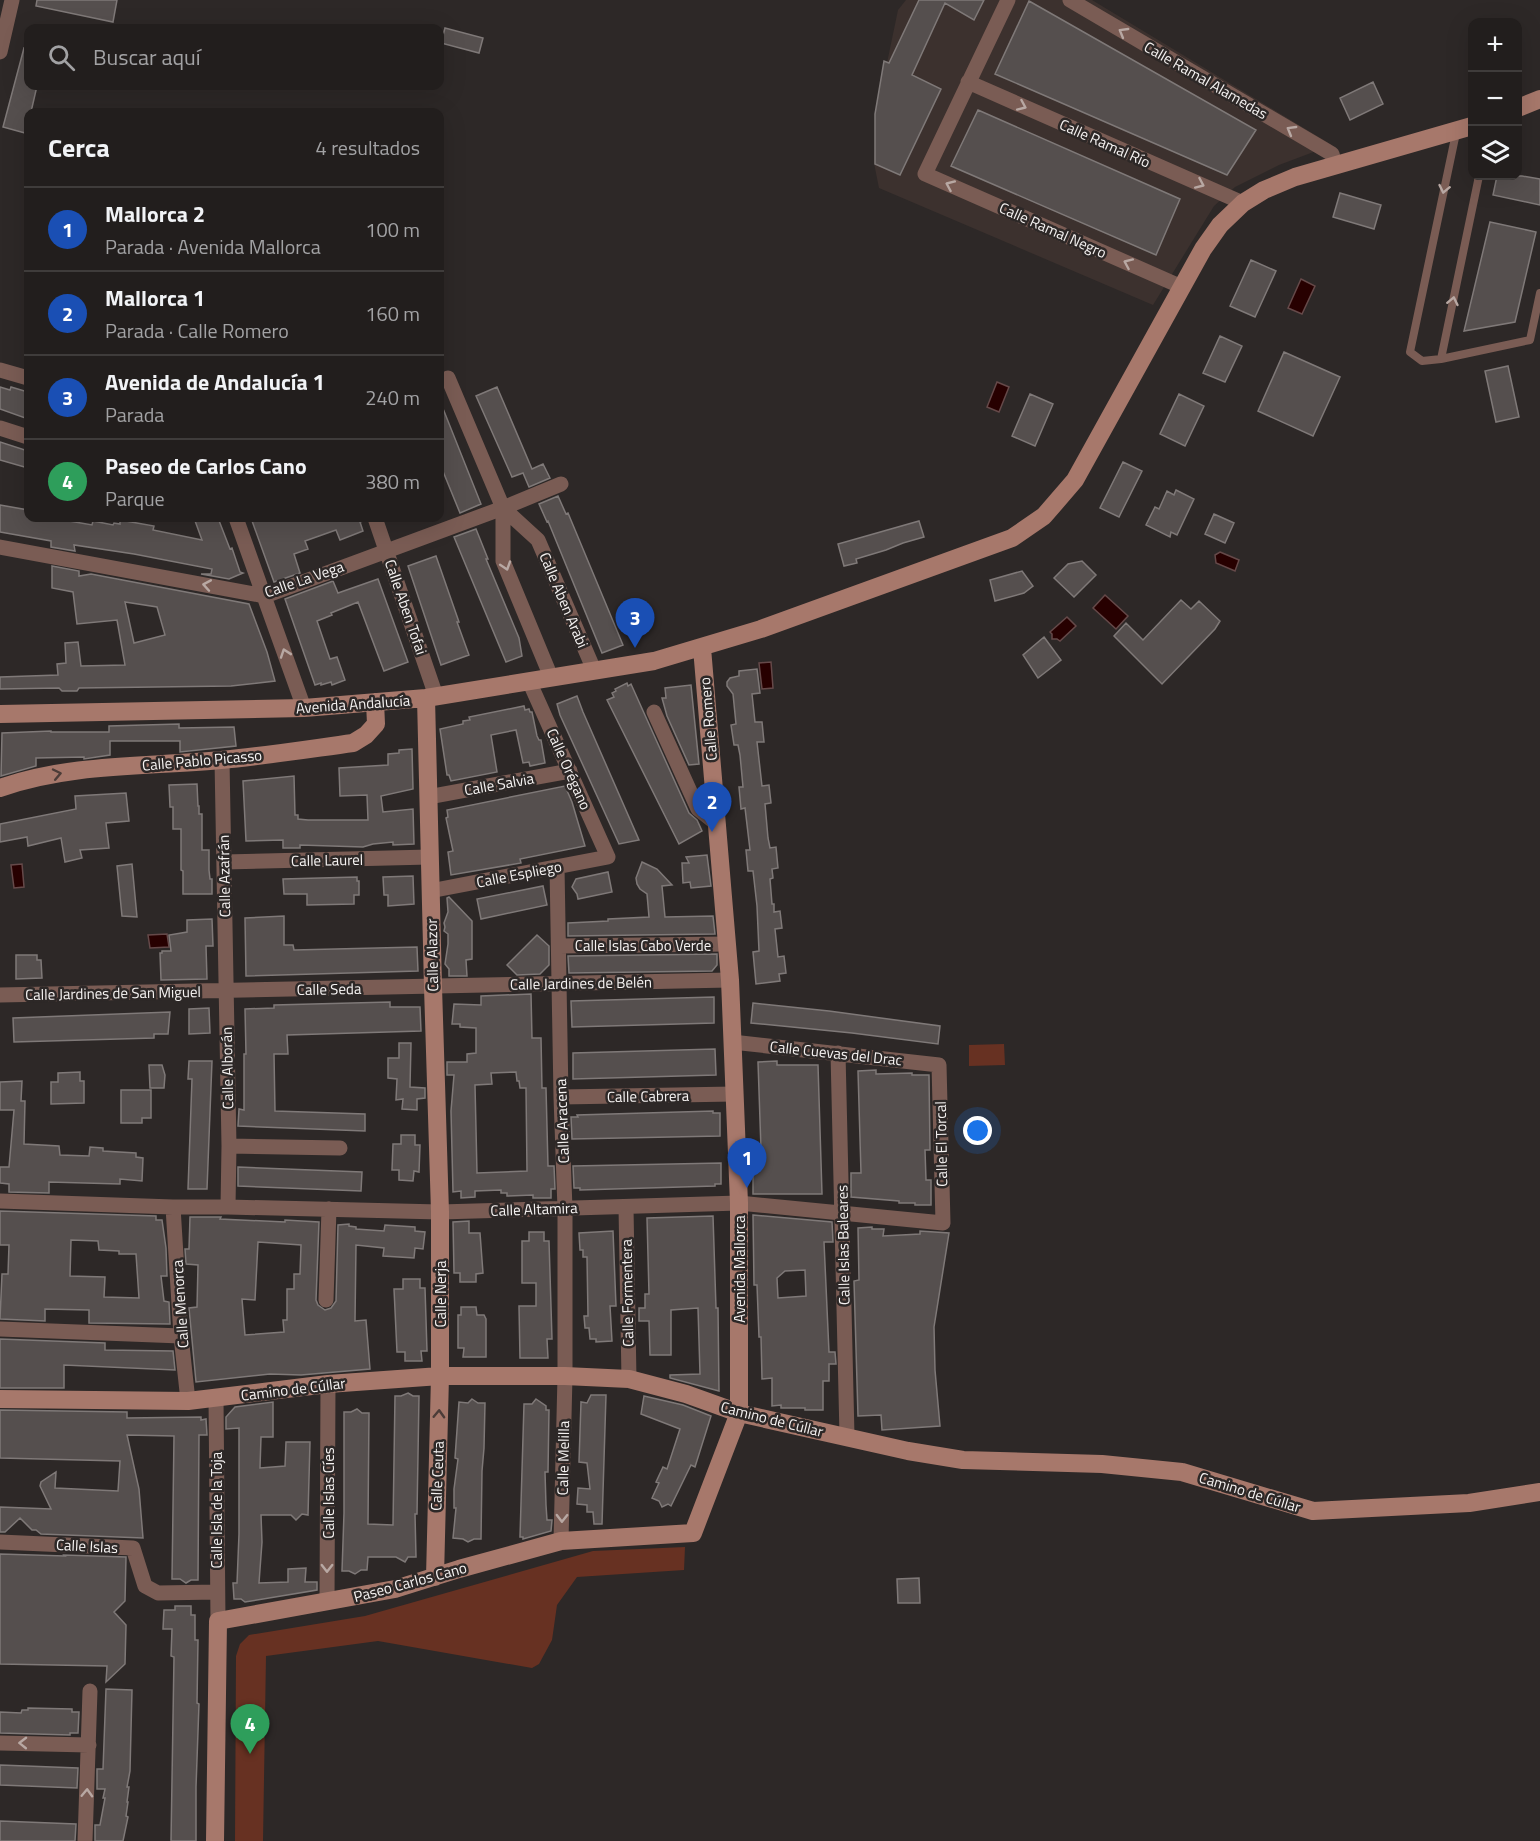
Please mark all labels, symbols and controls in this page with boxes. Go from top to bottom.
map controls [1468,18,1522,180]
button: + [1468,18,1522,72]
search box [24,24,444,90]
one-way arrow [1119,27,1129,39]
street label: Calle Ramal Alamedas [1140,35,1272,125]
text: Buscar aquí [93,40,201,74]
icon: search [45,41,78,74]
button: − [1468,72,1522,126]
one-way arrow [1015,98,1026,110]
street label: Calle Ramal Río [1056,113,1154,173]
one-way arrow [1287,126,1297,138]
button: layers [1468,126,1522,180]
text: Cerca [48,128,110,167]
text: 4 resultados [316,132,420,163]
one-way arrow [1194,177,1205,189]
one-way arrow [945,180,956,192]
one-way arrow [1438,184,1451,194]
street label: Calle Ramal Negro [996,196,1110,264]
text: Mallorca 2 [105,197,205,231]
text: 1 [62,214,73,245]
text: 100 m [365,214,420,245]
text: Parada · Avenida Mallorca [105,231,321,262]
one-way arrow [1123,258,1134,270]
text: Mallorca 1 [105,281,205,315]
one-way arrow [1446,297,1459,307]
text: 2 [62,298,73,329]
text: 160 m [365,298,420,329]
text: Parada · Calle Romero [105,315,289,346]
text: Avenida de Andalucía 1 [105,365,325,399]
text: 3 [62,382,73,413]
text: 240 m [365,382,420,413]
text: Parada [105,399,164,430]
text: Paseo de Carlos Cano [105,449,307,483]
text: 4 [62,466,73,497]
text: 380 m [365,466,420,497]
text: Parque [105,483,165,514]
street label: Calle Aben Arabi [533,549,595,651]
street label: Calle La Vega [261,555,347,603]
street label: Calle Aben Tofai [379,556,433,658]
one-way arrow [499,560,511,571]
one-way arrow [203,579,213,592]
pin: 3 [616,598,654,648]
one-way arrow [279,648,292,659]
street label: Calle Romero [693,676,723,762]
street label: Avenida Andalucía [295,688,411,719]
street label: Calle Orégano [541,724,597,814]
street label: Calle Pablo Picasso [141,743,263,777]
street label: Calle Salvia [462,766,536,801]
one-way arrow [51,768,61,781]
pin: 2 [692,782,732,832]
street label: Calle Azafrán [212,835,236,917]
street label: Calle Laurel [291,848,363,872]
street label: Calle Espliego [474,854,564,894]
street label: Calle Alazor [420,918,444,992]
street label: Calle Islas Cabo Verde [575,934,711,957]
street label: Calle Jardines de Belén [510,970,652,996]
street label: Calle Seda [296,977,362,1001]
street label: Calle Jardines de San Miguel [25,980,201,1006]
street label: Calle Alborán [215,1027,239,1109]
street label: Calle Cuevas del Drac [769,1035,903,1071]
street label: Calle Aracena [549,1078,575,1164]
street label: Calle Cabrera [607,1084,690,1108]
street label: Calle El Torcal [929,1101,953,1187]
your location [963,1116,992,1145]
pin: 1 [728,1138,766,1188]
street label: Calle Islas Baleares [830,1185,856,1305]
street label: Calle Altamira [490,1196,578,1222]
street label: Avenida Mallorca [728,1215,751,1323]
street label: Calle Formentera [615,1238,639,1347]
street label: Calle Menorca [165,1258,195,1349]
street label: Calle Nerja [429,1260,452,1328]
street label: Camino de Cúllar [239,1371,347,1407]
street label: Camino de Cúllar [718,1395,826,1443]
one-way arrow [433,1409,445,1418]
street label: Calle Melilla [551,1420,575,1496]
street label: Calle Ceuta [424,1440,450,1511]
street label: Calle Islas Cíes [317,1447,340,1539]
street label: Calle Isla de la Toja [205,1451,228,1568]
street label: Camino de Cúllar [1196,1466,1304,1518]
one-way arrow [556,1514,568,1523]
street label: Calle Islas [55,1533,119,1559]
street label: Paseo Carlos Cano [351,1556,469,1608]
one-way arrow [321,1564,333,1573]
pin: 4 [230,1704,270,1754]
one-way arrow [19,1737,28,1750]
one-way arrow [80,1788,93,1797]

